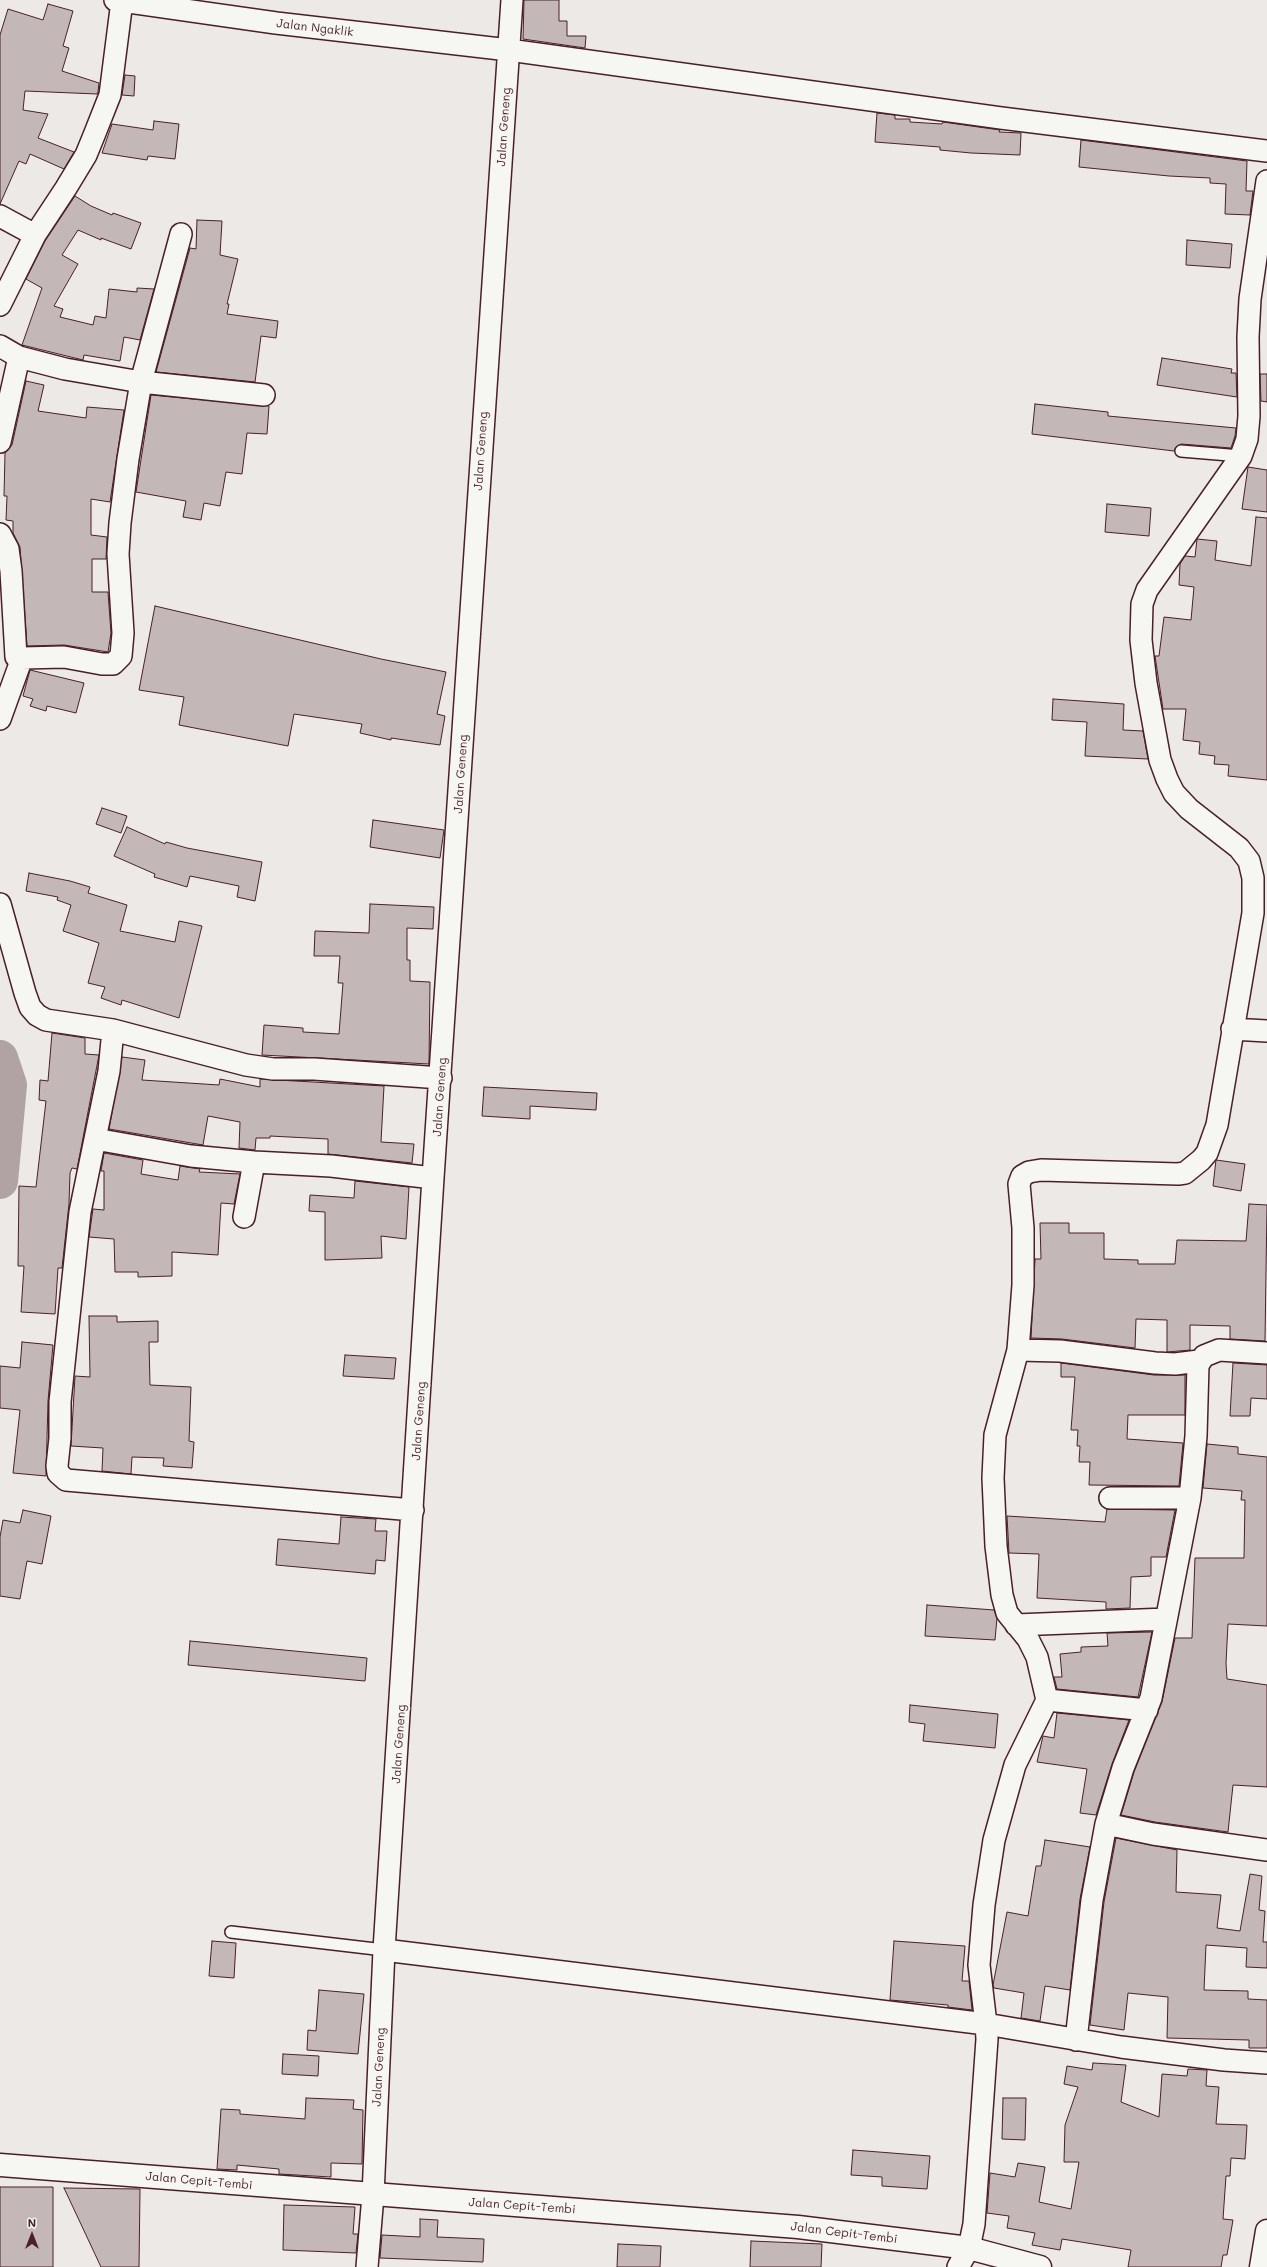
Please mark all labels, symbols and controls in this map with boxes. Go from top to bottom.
street label: Jalan Ngaklik [276,16,354,40]
street label: Jalan Geneng [494,87,514,167]
street label: Jalan Geneng [471,411,491,491]
street label: Jalan Geneng [451,734,471,814]
street label: Jalan Geneng [430,1057,450,1137]
street label: Jalan Geneng [409,1381,429,1461]
street label: Jalan Geneng [389,1704,409,1784]
street label: Jalan Geneng [370,2027,388,2107]
street label: Jalan Cepit-Tembi [145,2169,253,2193]
street label: Jalan Cepit-Tembi [468,2195,576,2217]
north arrow [12,2215,52,2255]
text: N [28,2215,36,2230]
street label: Jalan Cepit-Tembi [790,2219,898,2247]

